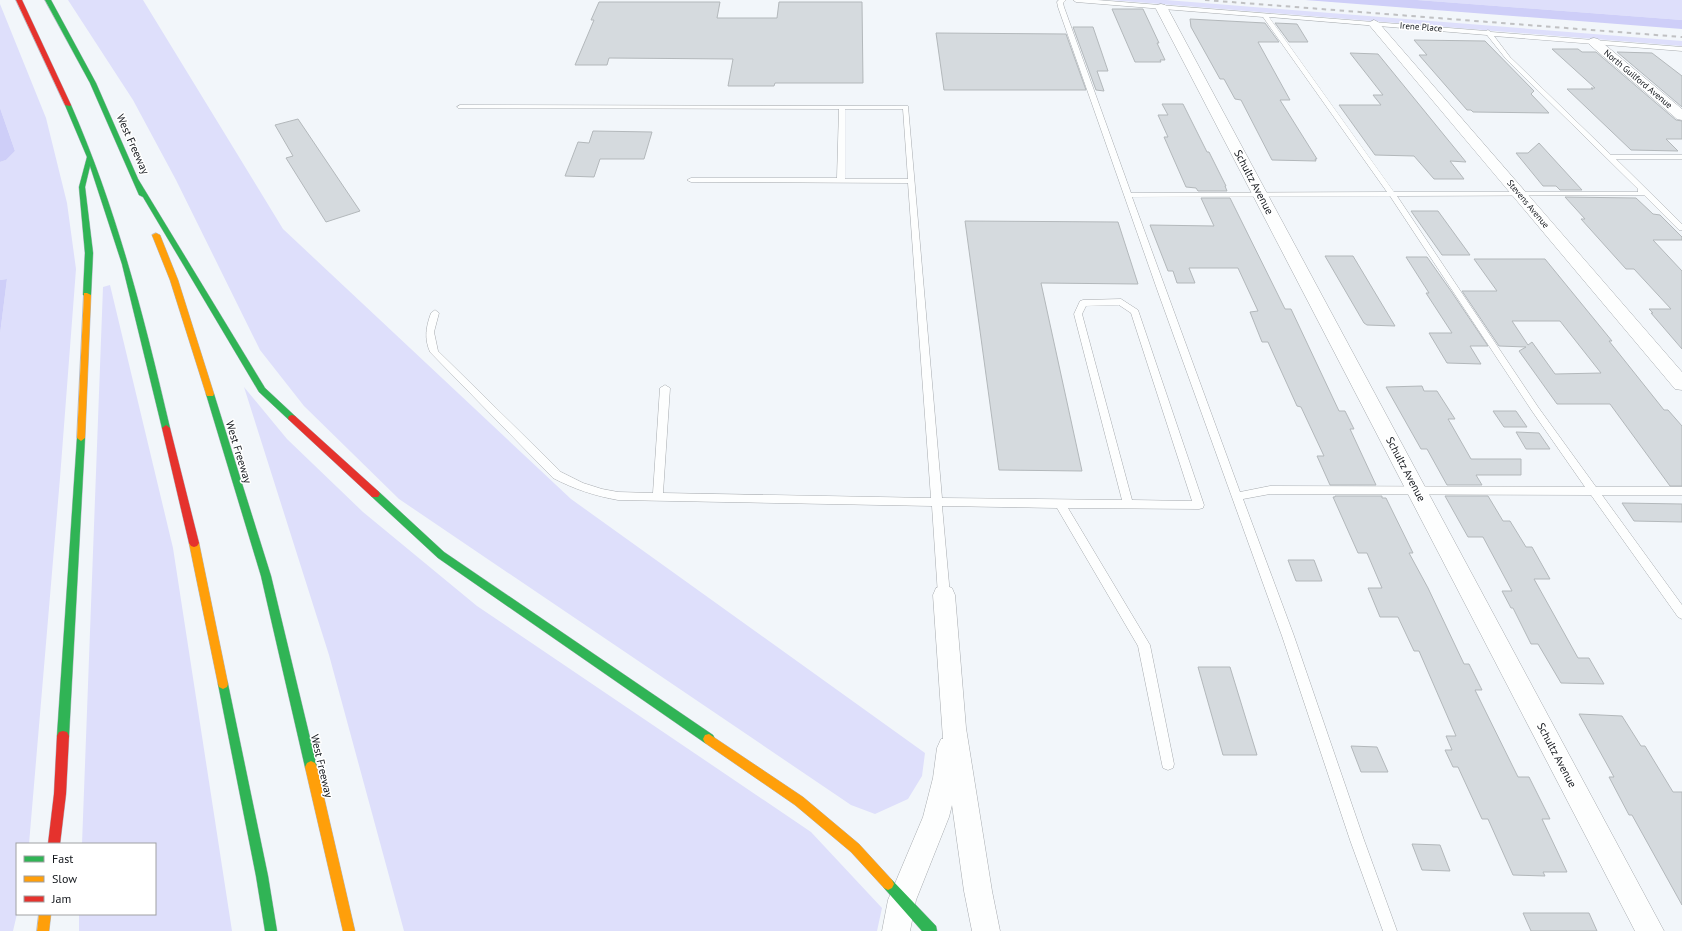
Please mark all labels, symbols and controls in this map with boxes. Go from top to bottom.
street label: Irene Place [1399,20,1443,34]
street label: North Guilford Avenue [1602,47,1675,111]
street label: West Freeway [113,112,153,177]
street label: Schultz Avenue [1231,147,1277,217]
street label: Stevens Avenue [1505,177,1552,230]
street label: West Freeway [223,419,255,486]
street label: Schultz Avenue [1383,434,1429,504]
street label: Schultz Avenue [1534,720,1580,790]
street label: West Freeway [308,733,336,800]
legend [16,843,156,915]
text: Fast [52,851,73,866]
text: Slow [52,871,77,886]
text: Jam [51,891,71,906]

